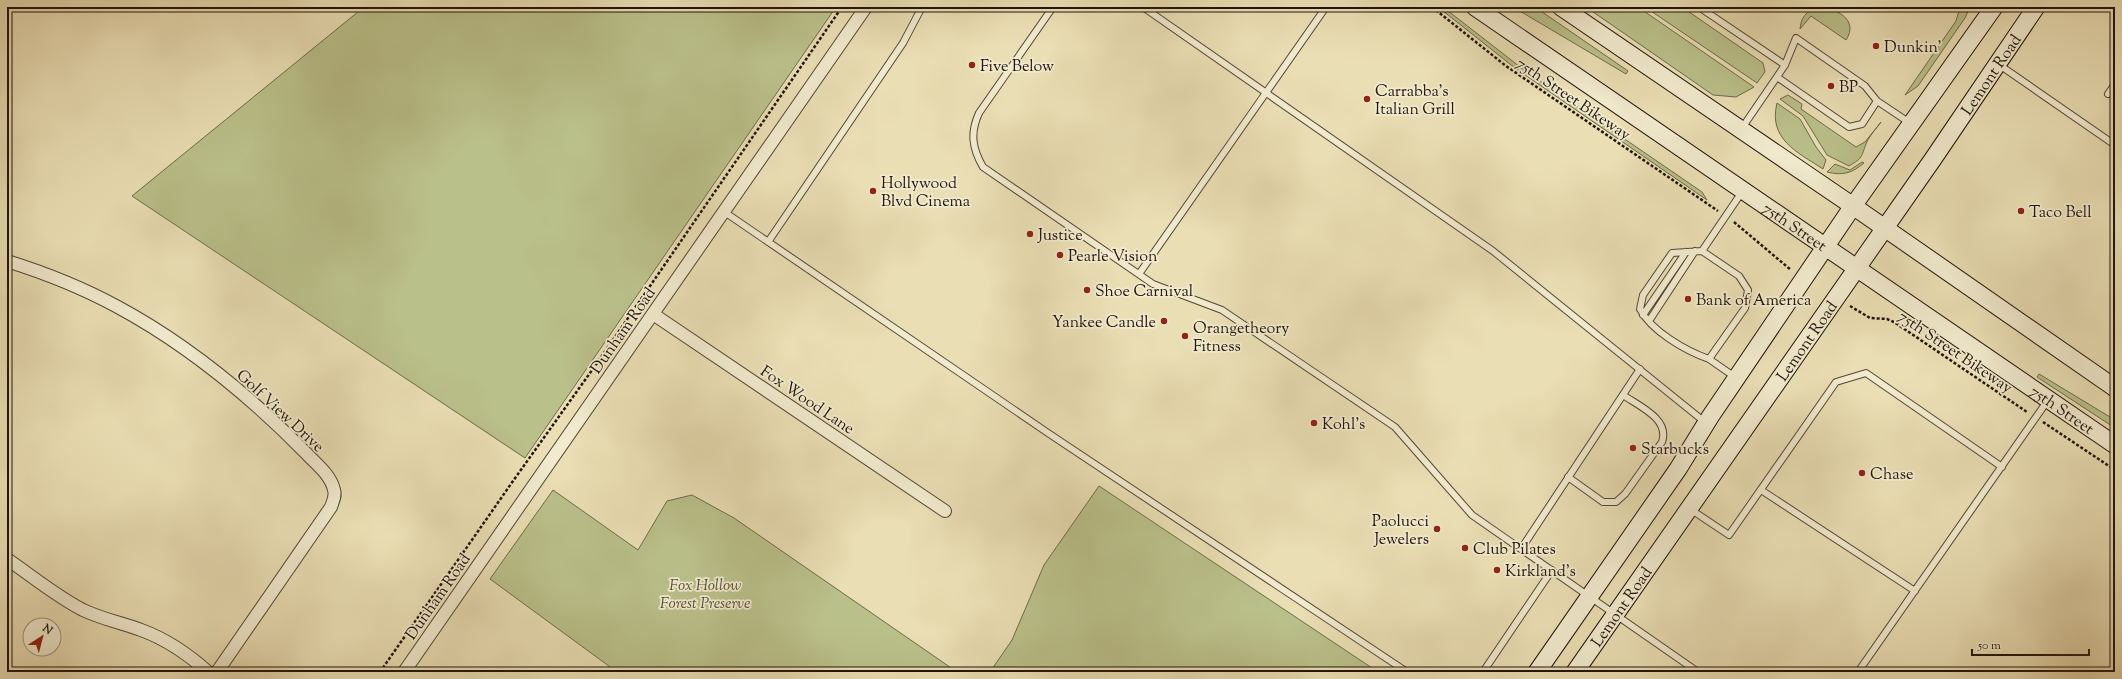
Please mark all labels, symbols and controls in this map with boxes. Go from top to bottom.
street label: Lemont Road [1957,31,2028,121]
place label: Dunkin' [1884,37,1942,60]
marker: Dunkin' [1871,41,1881,51]
street label: 75th Street Bikeway [1511,53,1635,147]
place label: Five Below [980,56,1054,79]
marker: Five Below [967,60,977,70]
place label: BP [1839,77,1858,100]
place label: Carrabba's Italian Grill [1375,81,1455,122]
marker: BP [1826,81,1836,91]
marker: Carrabba's Italian Grill [1362,94,1372,104]
place label: Hollywood Blvd Cinema [881,173,971,214]
marker: Hollywood Blvd Cinema [868,186,878,196]
street label: 75th Street [1757,198,1831,259]
place label: Taco Bell [2029,202,2092,225]
marker: Taco Bell [2016,206,2026,216]
place label: Justice [1037,225,1083,248]
marker: Justice [1025,229,1035,239]
place label: Pearle Vision [1068,246,1158,269]
marker: Pearle Vision [1055,250,1065,260]
place label: Shoe Carnival [1095,281,1194,304]
street label: Dunham Road [586,284,662,379]
marker: Shoe Carnival [1082,285,1092,295]
place label: Bank of America [1696,290,1812,313]
marker: Bank of America [1683,294,1693,304]
street label: Lemont Road [1772,297,1844,387]
street label: 75th Street Bikeway [1893,306,2017,400]
place label: Yankee Candle [1052,312,1156,335]
marker: Yankee Candle [1159,316,1169,326]
place label: Orangetheory Fitness [1193,318,1289,359]
marker: Orangetheory Fitness [1180,331,1190,341]
street label: Fox Wood Lane [755,361,858,441]
street label: Golf View Drive [230,365,328,459]
street label: 75th Street [2024,381,2098,442]
place label: Kohl's [1322,414,1365,437]
marker: Kohl's [1309,418,1319,428]
place label: Starbucks [1641,439,1709,462]
marker: Starbucks [1628,443,1638,453]
place label: Chase [1870,464,1913,487]
marker: Chase [1857,468,1867,478]
place label: Paolucci Jewelers [1372,511,1429,552]
marker: Paolucci Jewelers [1432,524,1442,534]
place label: Club Pilates [1473,539,1556,562]
marker: Club Pilates [1460,543,1470,553]
street label: Dunham Road [401,550,477,645]
place label: Kirkland's [1505,561,1576,584]
street label: Lemont Road [1587,563,1659,653]
marker: Kirkland's [1492,565,1502,575]
park label: Fox Hollow Forest Preserve [660,575,750,616]
north arrow [22,617,62,657]
text: N [38,620,56,639]
scale bar [1972,631,2089,657]
text: 50 m [1977,637,2001,655]

